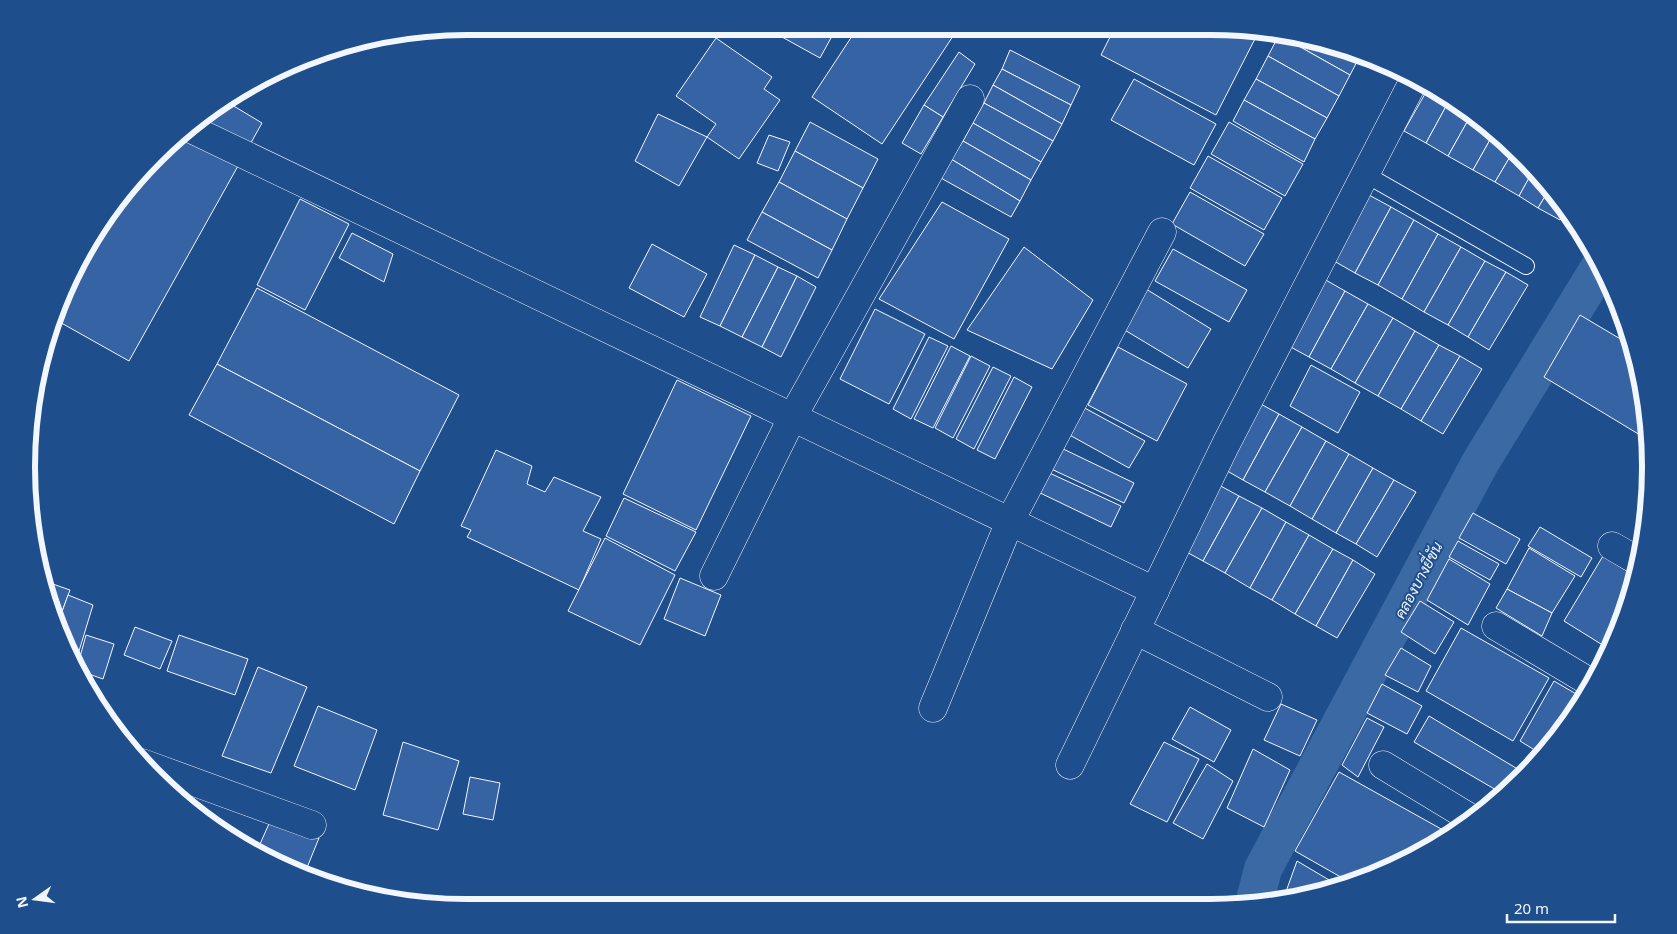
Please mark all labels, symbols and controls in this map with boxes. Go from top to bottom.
water label: คลองบางยี่ขัน [1386,536,1447,622]
north arrow [10,874,60,924]
scale bar [1507,892,1614,924]
text: N [11,894,32,910]
text: 20 m [1514,898,1549,918]

